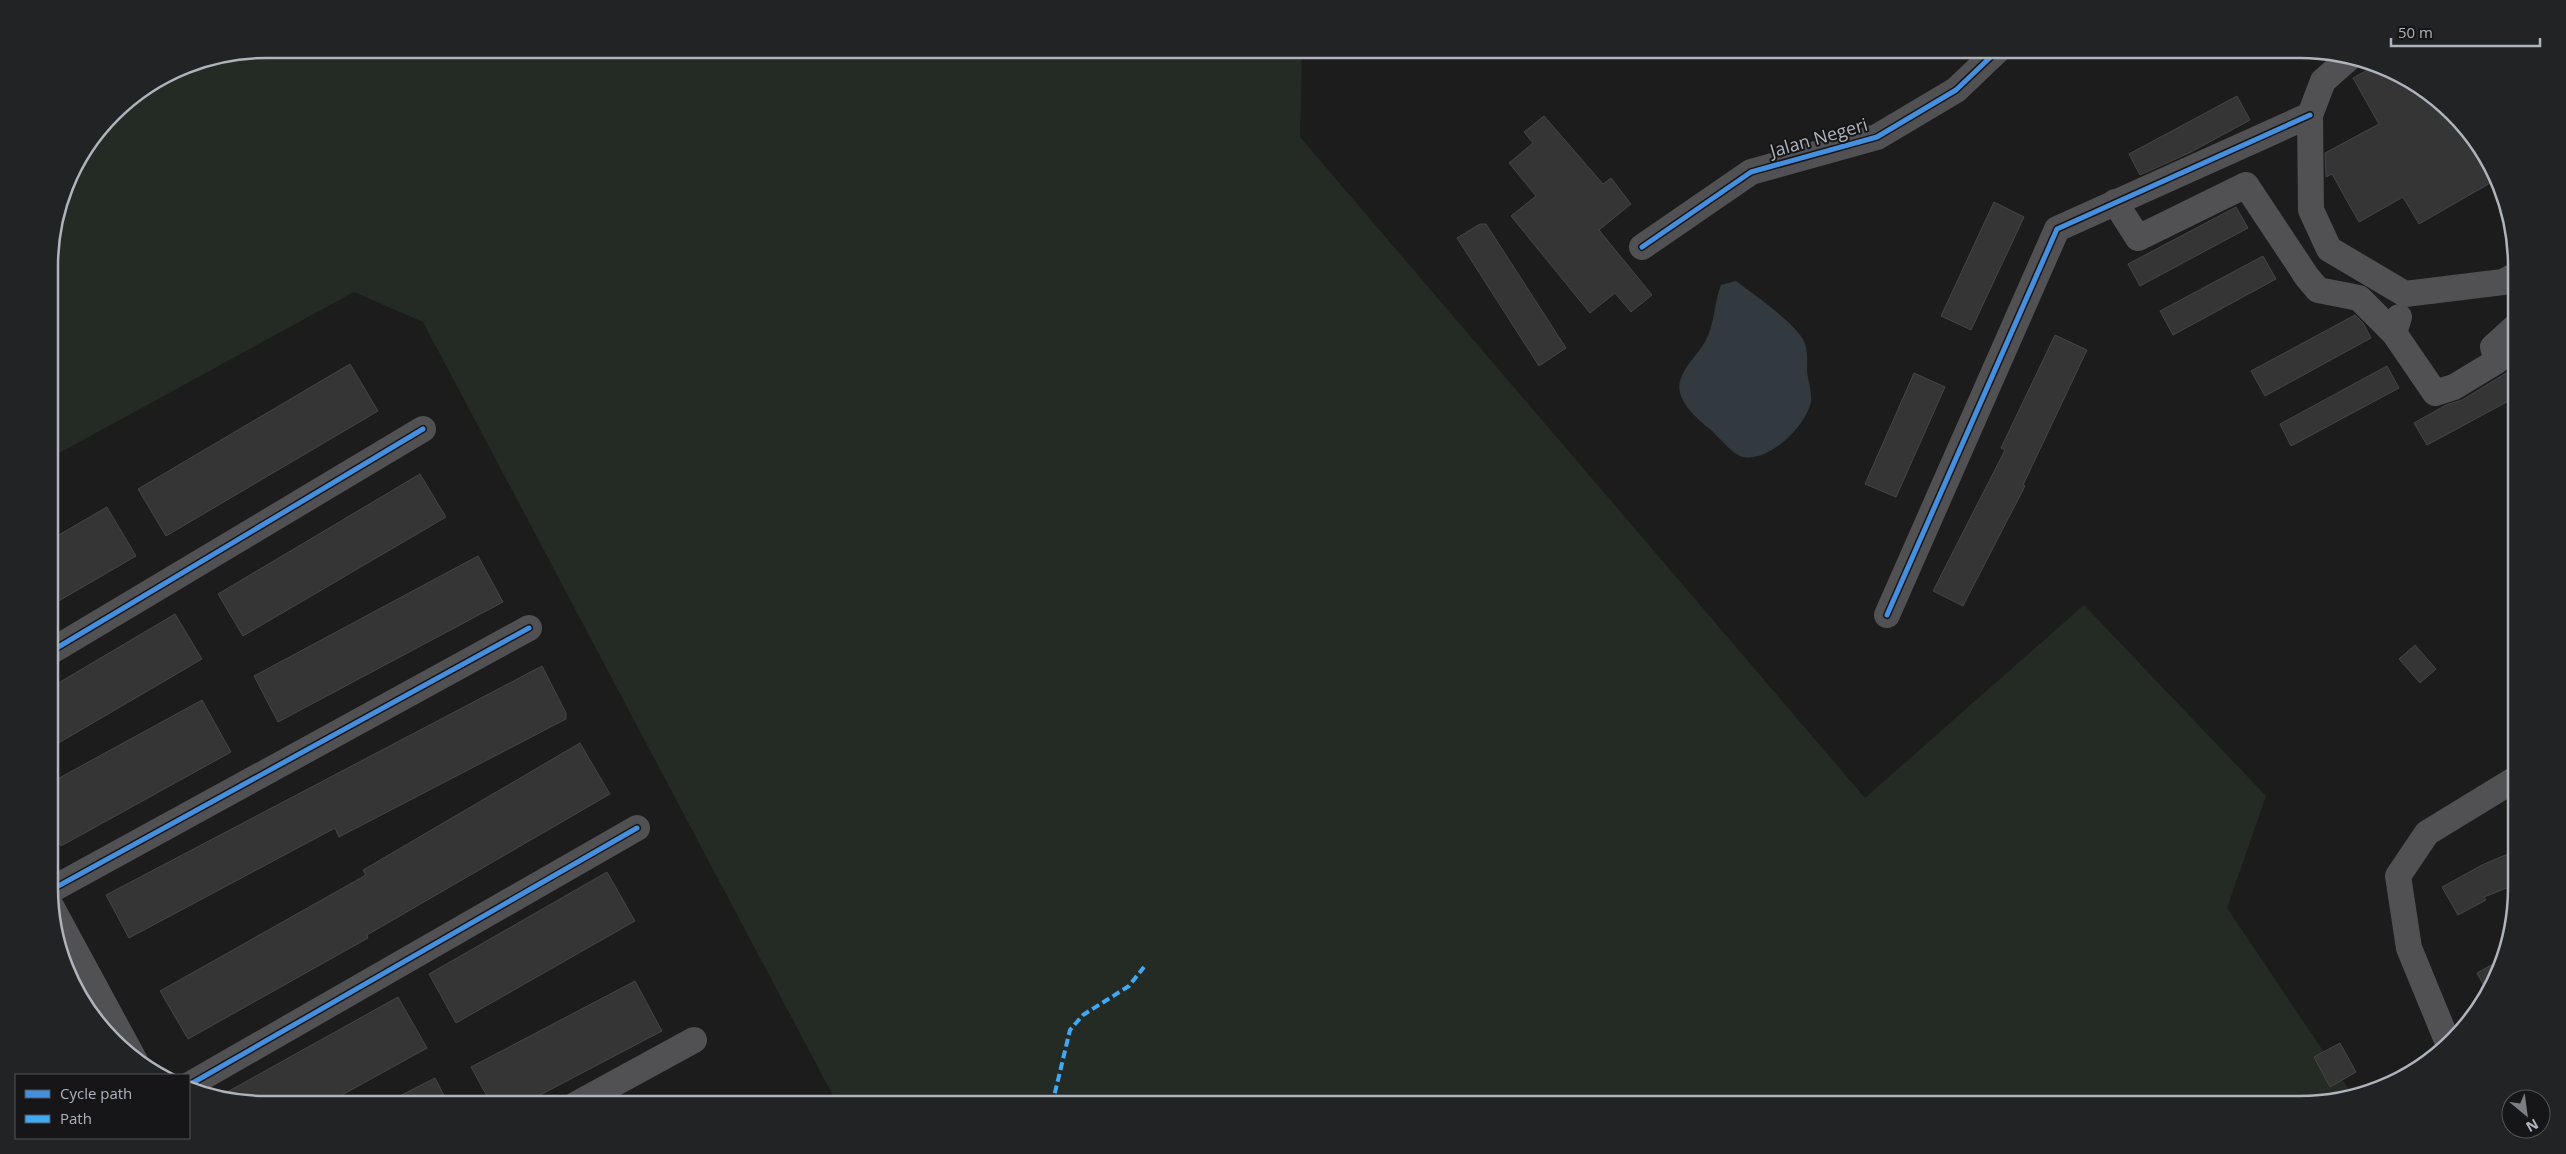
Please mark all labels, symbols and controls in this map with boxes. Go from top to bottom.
scale bar [2391,15,2540,47]
text: 50 m [2398,22,2433,42]
street label: Jalan Negeri [1765,112,1870,163]
legend [15,1074,190,1139]
text: Cycle path [60,1083,132,1103]
north arrow [2501,1089,2551,1139]
text: Path [60,1108,92,1128]
text: N [2523,1115,2542,1137]

